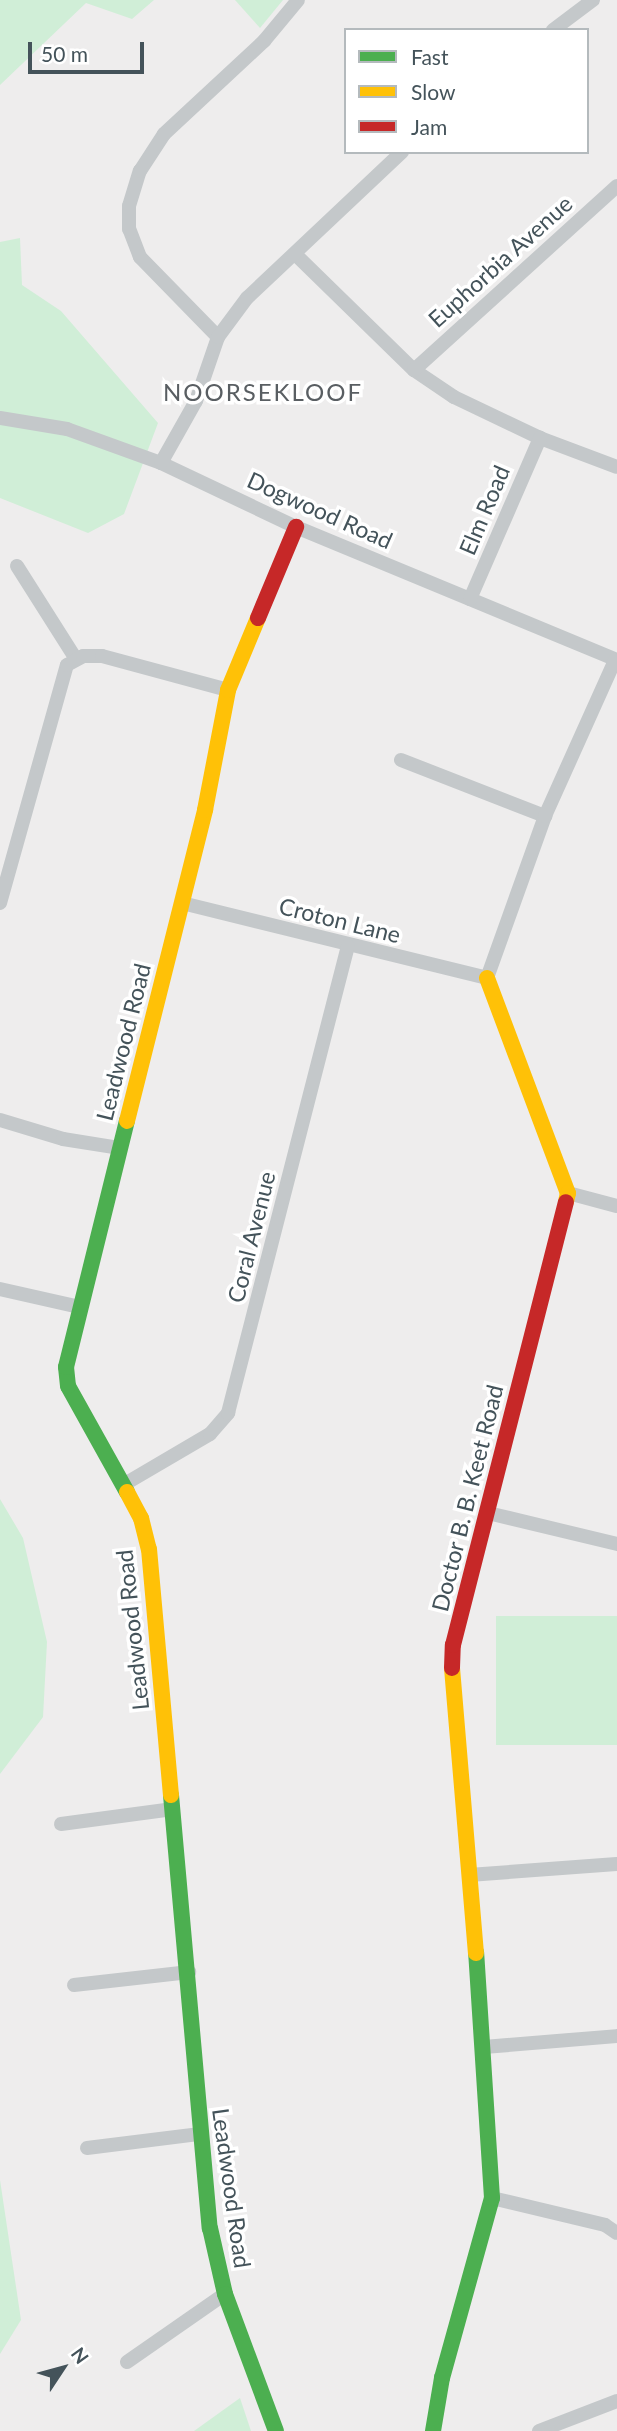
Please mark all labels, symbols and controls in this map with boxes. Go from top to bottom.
scale bar [32,28,147,72]
legend [344,28,589,154]
text: 50 m [41,41,88,66]
text: Fast [411,44,448,69]
text: Slow [411,79,455,104]
text: Jam [411,114,447,139]
street label: Euphorbia Avenue [422,189,578,333]
district label: NOORSEKLOOF [164,378,362,406]
street label: Elm Road [453,461,515,559]
street label: Dogwood Road [243,466,397,554]
street label: Croton Lane [276,892,404,948]
street label: Leadwood Road [90,960,156,1124]
street label: Coral Avenue [221,1168,281,1306]
street label: Doctor B. B. Keet Road [425,1382,509,1614]
street label: Leadwood Road [110,1548,154,1712]
street label: Leadwood Road [207,2106,257,2270]
north arrow [28,2333,98,2403]
text: N [67,2343,94,2368]

